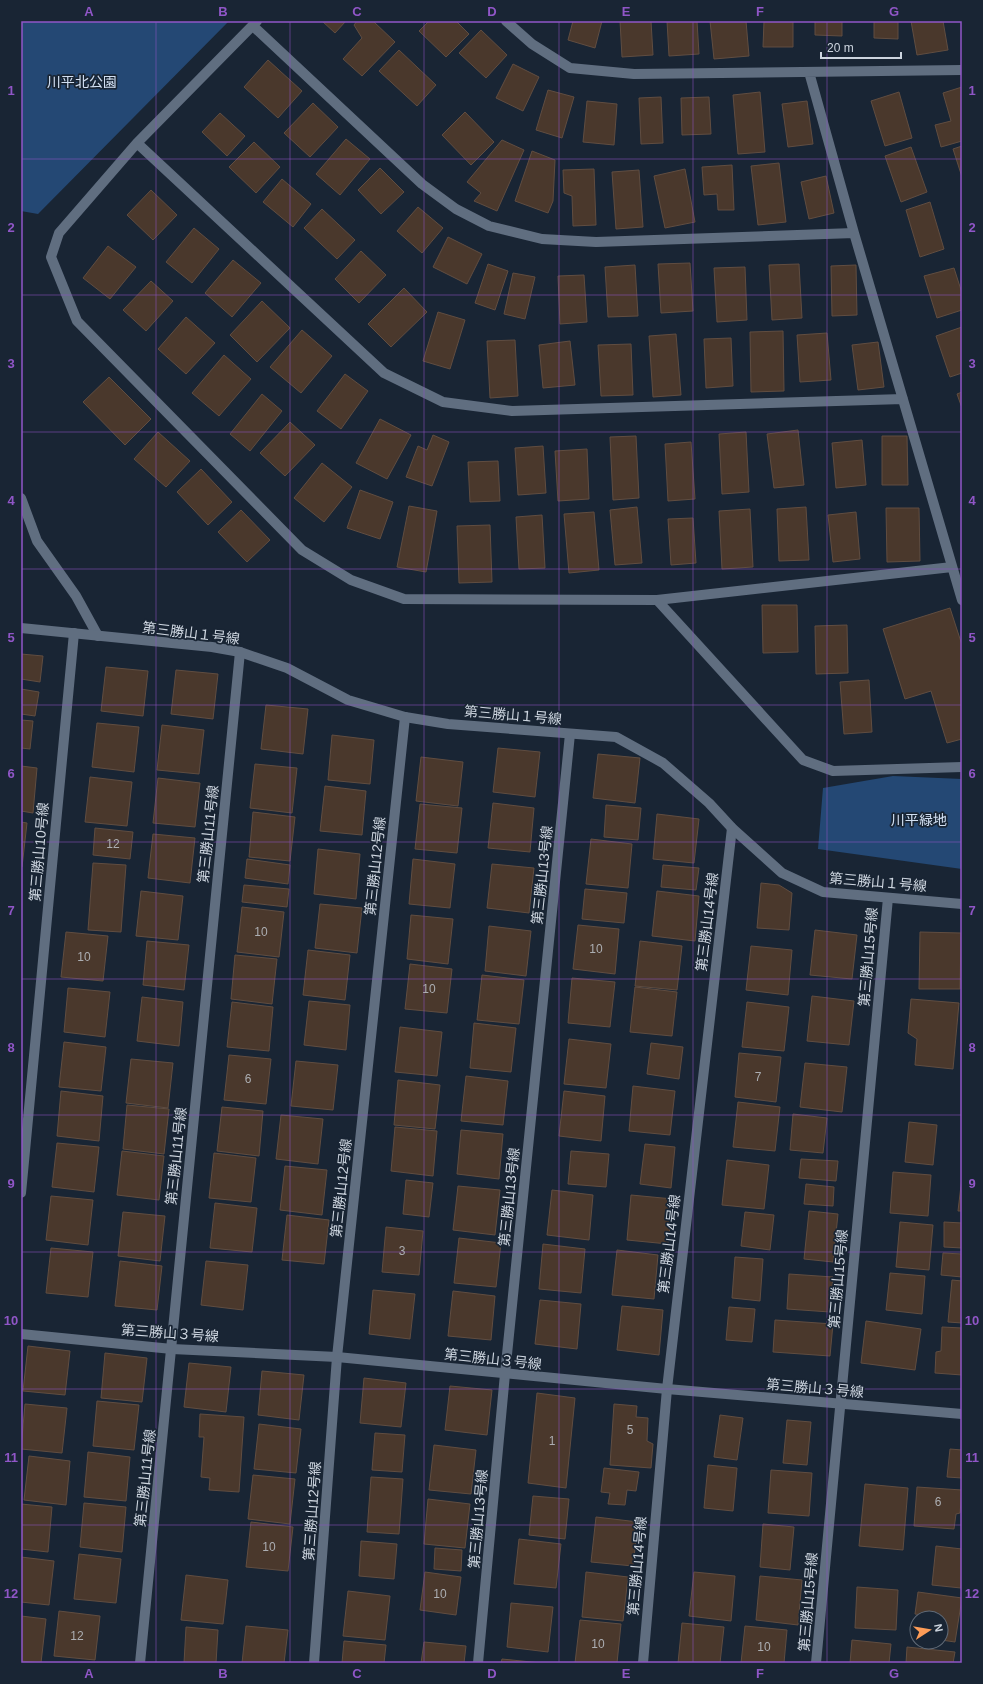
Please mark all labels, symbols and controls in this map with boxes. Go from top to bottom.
text: A [84,4,94,19]
text: B [218,4,228,19]
text: C [352,4,362,19]
text: D [487,4,497,19]
text: E [622,4,631,19]
text: F [756,4,764,19]
text: G [889,4,899,19]
scale bar [821,34,901,60]
text: 20 m [827,41,854,55]
park label: 川平北公園 [47,74,117,90]
text: 1 [7,83,15,98]
text: 1 [968,83,976,98]
text: 2 [7,220,15,235]
text: 2 [968,220,976,235]
text: 3 [7,356,15,371]
text: 3 [968,356,976,371]
text: 4 [7,493,15,508]
text: 4 [968,493,976,508]
street label: 第三勝山１号線 [141,619,241,647]
text: 5 [7,630,15,645]
text: 5 [968,630,976,645]
street label: 第三勝山１号線 [463,703,563,727]
text: 6 [7,766,15,781]
text: 6 [968,766,976,781]
street label: 第三勝山11号線 [195,784,221,884]
street label: 第三勝山10号線 [27,802,51,902]
park label: 川平緑地 [891,812,947,828]
street label: 第三勝山12号線 [362,816,388,916]
street label: 第三勝山13号線 [529,825,555,925]
house number: 12 [106,837,120,851]
street label: 第三勝山１号線 [828,870,928,894]
street label: 第三勝山14号線 [693,872,721,972]
text: 7 [7,903,15,918]
text: 7 [968,903,976,918]
street label: 第三勝山15号線 [856,907,880,1007]
house number: 10 [254,925,268,939]
house number: 10 [589,942,603,956]
house number: 10 [77,950,91,964]
house number: 10 [422,982,436,996]
text: 8 [7,1040,15,1055]
text: 8 [968,1040,976,1055]
house number: 7 [755,1070,762,1084]
house number: 6 [245,1072,252,1086]
street label: 第三勝山11号線 [163,1106,189,1206]
street label: 第三勝山12号線 [328,1138,354,1238]
street label: 第三勝山13号線 [496,1147,522,1247]
text: 9 [7,1176,15,1191]
text: 9 [968,1176,976,1191]
street label: 第三勝山14号線 [655,1194,683,1294]
street label: 第三勝山15号線 [826,1229,850,1329]
house number: 3 [399,1244,406,1258]
text: 10 [4,1313,18,1328]
text: 10 [965,1313,979,1328]
street label: 第三勝山３号線 [121,1322,219,1344]
street label: 第三勝山３号線 [443,1346,543,1372]
street label: 第三勝山３号線 [765,1376,865,1400]
house number: 5 [627,1423,634,1437]
street label: 第三勝山11号線 [132,1428,158,1528]
house number: 1 [549,1434,556,1448]
text: 11 [4,1450,18,1465]
text: 11 [965,1450,979,1465]
street label: 第三勝山12号線 [301,1461,323,1561]
street label: 第三勝山13号線 [466,1469,490,1569]
house number: 6 [935,1495,942,1509]
street label: 第三勝山14号線 [625,1516,649,1616]
house number: 10 [262,1540,276,1554]
street label: 第三勝山15号線 [796,1552,820,1652]
text: 12 [4,1586,18,1601]
text: 12 [965,1586,979,1601]
house number: 10 [433,1587,447,1601]
north arrow [909,1610,949,1650]
text: N [932,1623,945,1633]
house number: 12 [70,1629,84,1643]
house number: 10 [591,1637,605,1651]
house number: 10 [757,1640,771,1654]
text: A [84,1666,94,1681]
text: B [218,1666,228,1681]
text: C [352,1666,362,1681]
text: D [487,1666,497,1681]
text: E [622,1666,631,1681]
text: F [756,1666,764,1681]
text: G [889,1666,899,1681]

